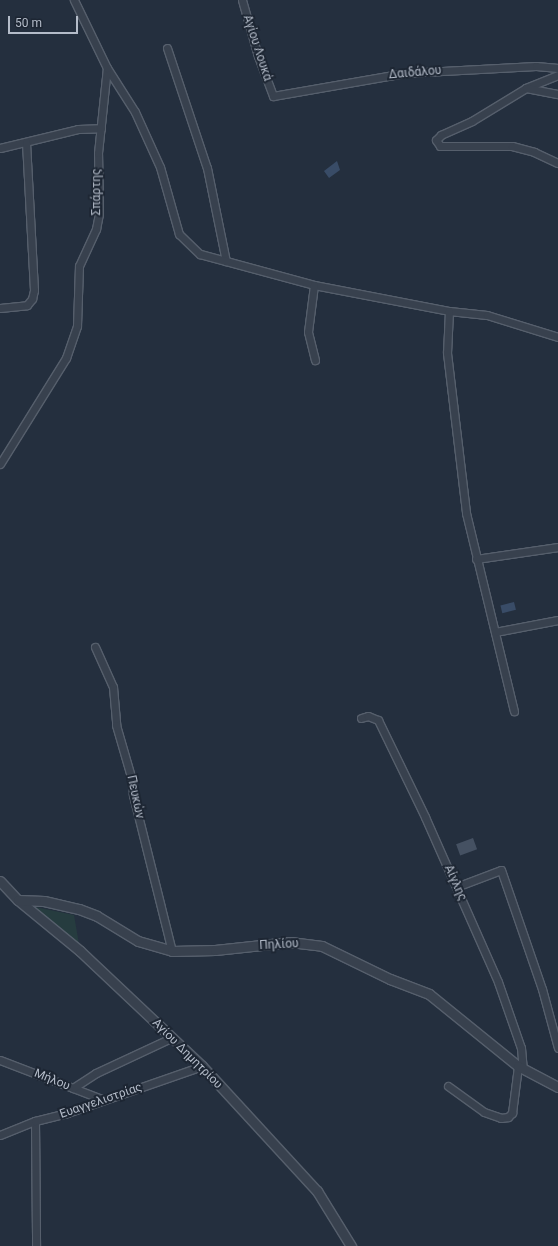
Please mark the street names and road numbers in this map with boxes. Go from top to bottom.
street label: Αγίου Λουκά [240,13,274,83]
street label: Δαιδάλου [388,64,442,82]
street label: Σπάρτης [90,169,104,215]
street label: Πευκών [123,774,147,820]
street label: Αίγλης [441,863,469,903]
street label: Πηλίου [259,937,299,953]
street label: Αγίου Δημητρίου [149,1016,225,1092]
street label: Μήλου [32,1066,72,1094]
street label: Ευαγγελιστρίας [58,1080,144,1122]

